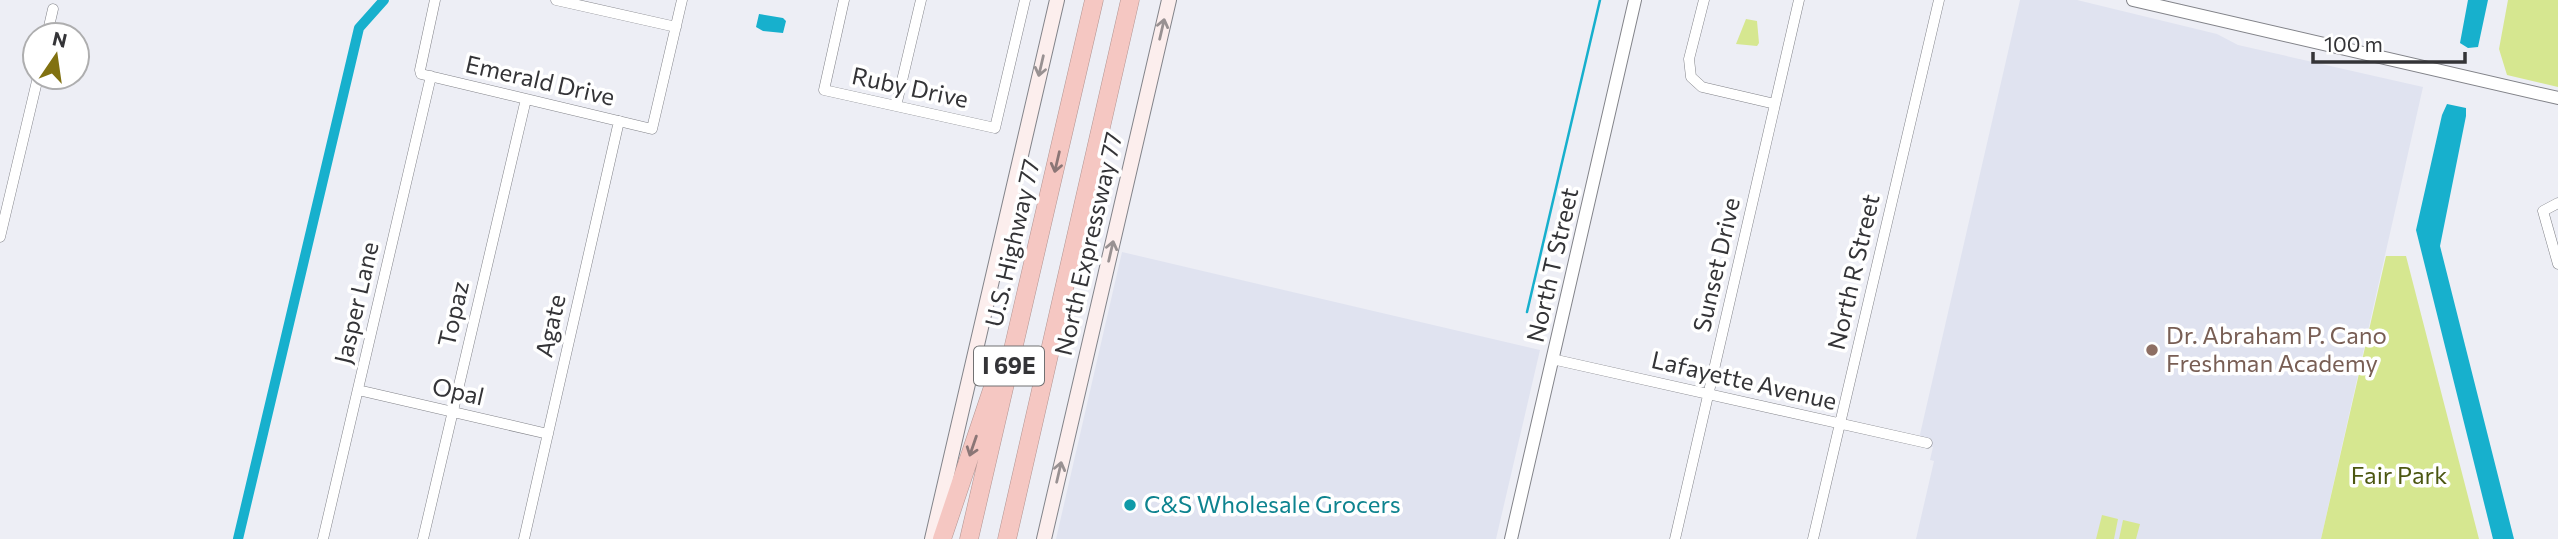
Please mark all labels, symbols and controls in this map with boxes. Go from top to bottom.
one-way arrow [1156,18,1169,41]
north arrow [21,21,91,91]
scale bar [2313,21,2465,65]
text: N [50,26,69,52]
text: 100 m [2324,31,2383,56]
street label: Emerald Drive [463,48,618,111]
one-way arrow [1034,55,1047,77]
street label: Ruby Drive [849,60,971,113]
street label: North Expressway 77 [1048,129,1127,358]
one-way arrow [1049,150,1063,173]
street label: U.S. Highway 77 [978,156,1045,329]
street label: North T Street [1520,184,1583,345]
street label: North R Street [1821,191,1885,352]
street label: Sunset Drive [1686,195,1745,335]
street label: Jasper Lane [327,239,384,366]
one-way arrow [1104,240,1118,263]
street label: Topaz [431,278,474,349]
street label: Agate [528,291,571,360]
place label: Dr. Abraham P. Cano Freshman Academy [2166,320,2387,377]
marker: Dr. Abraham P. Cano Freshman Academy [2144,342,2160,358]
street label: Lafayette Avenue [1649,344,1840,415]
road number: I 69E [974,346,1044,386]
street label: Opal [430,371,487,411]
one-way arrow [966,434,979,456]
park label: Fair Park [2351,460,2447,489]
one-way arrow [1053,462,1066,484]
place label: C&S Wholesale Grocers [1144,489,1401,518]
marker: C&S Wholesale Grocers [1122,497,1138,513]

